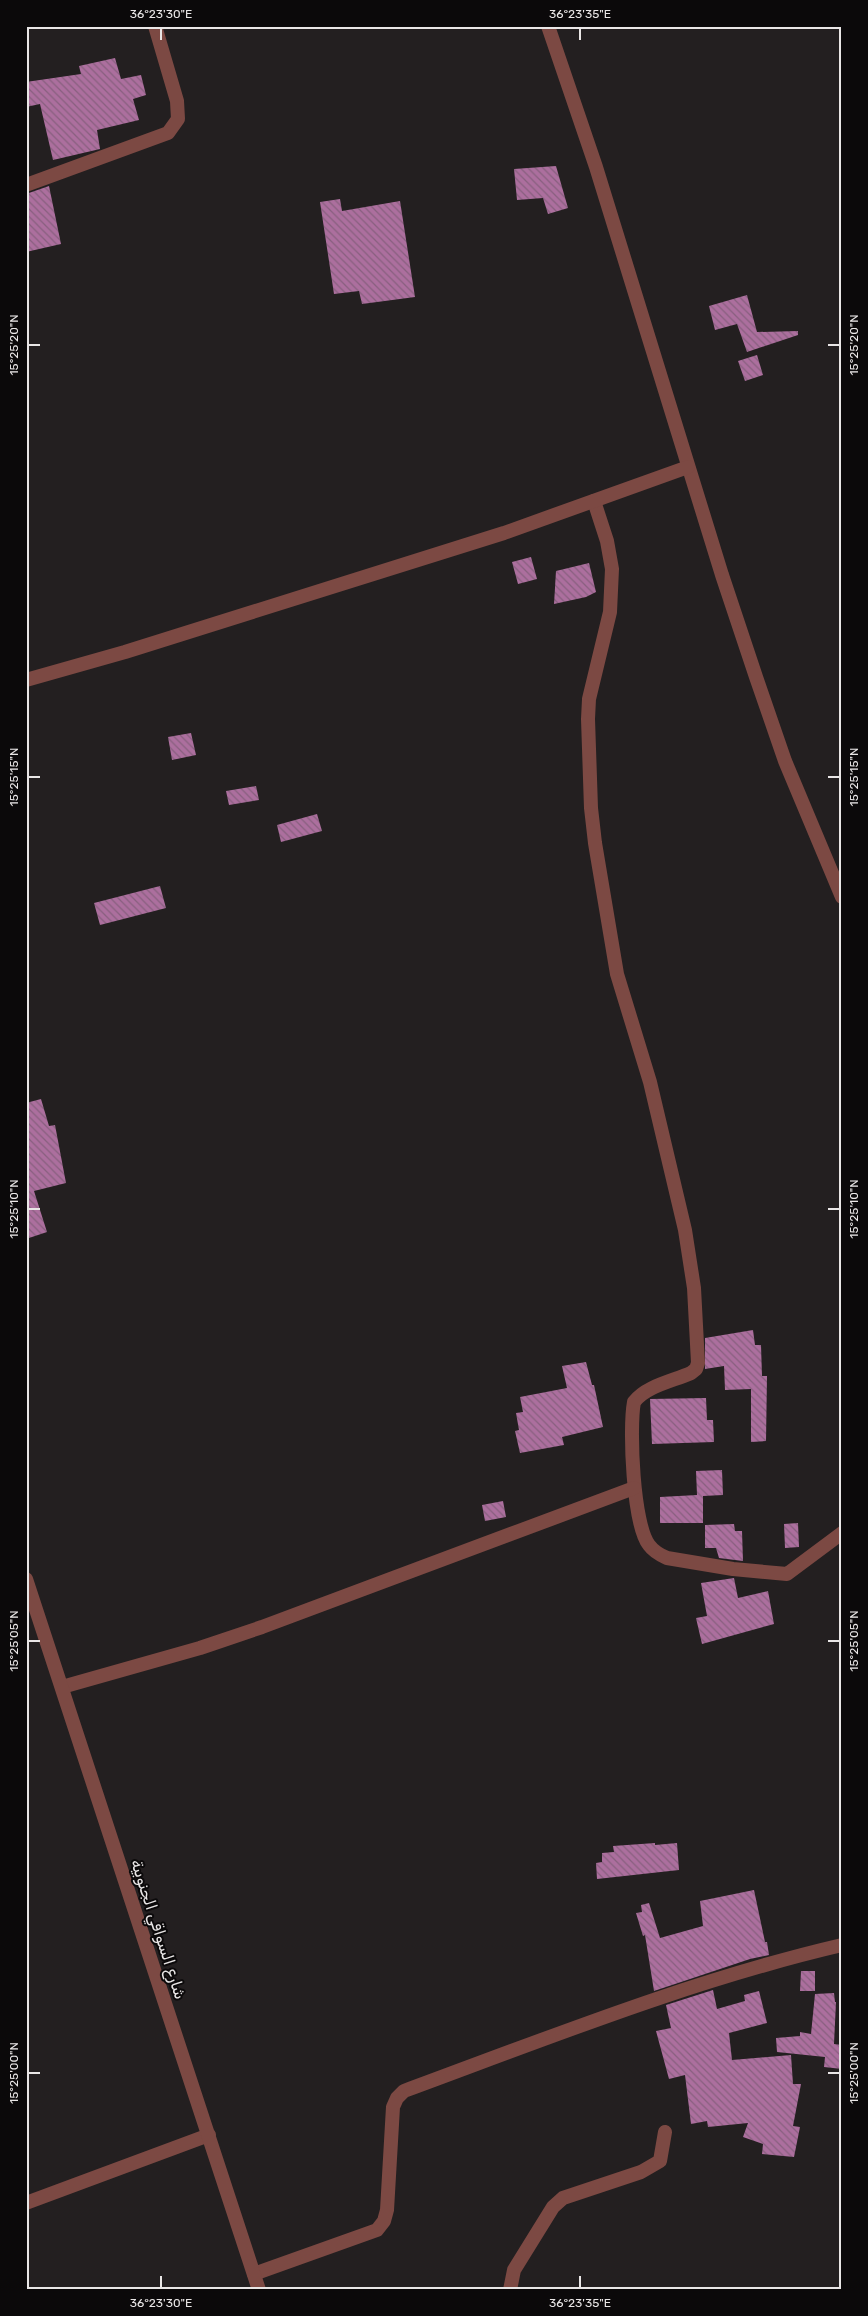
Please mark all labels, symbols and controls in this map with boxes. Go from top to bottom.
text: 36°23'30"E [130,7,192,21]
text: 36°23'35"E [549,7,611,21]
text: 15°25'20"N [7,314,21,376]
text: 15°25'20"N [847,314,861,376]
text: 15°25'15"N [7,748,21,806]
text: 15°25'15"N [847,748,861,806]
text: 15°25'10"N [7,1179,21,1239]
text: 15°25'10"N [847,1179,861,1239]
text: 15°25'05"N [7,1610,21,1672]
text: 15°25'05"N [847,1610,861,1672]
street label: شارع السواقي الجنوبية [124,1857,190,2002]
text: 15°25'00"N [7,2042,21,2104]
text: 15°25'00"N [847,2042,861,2104]
text: 36°23'30"E [130,2296,192,2310]
text: 36°23'35"E [549,2296,611,2310]

